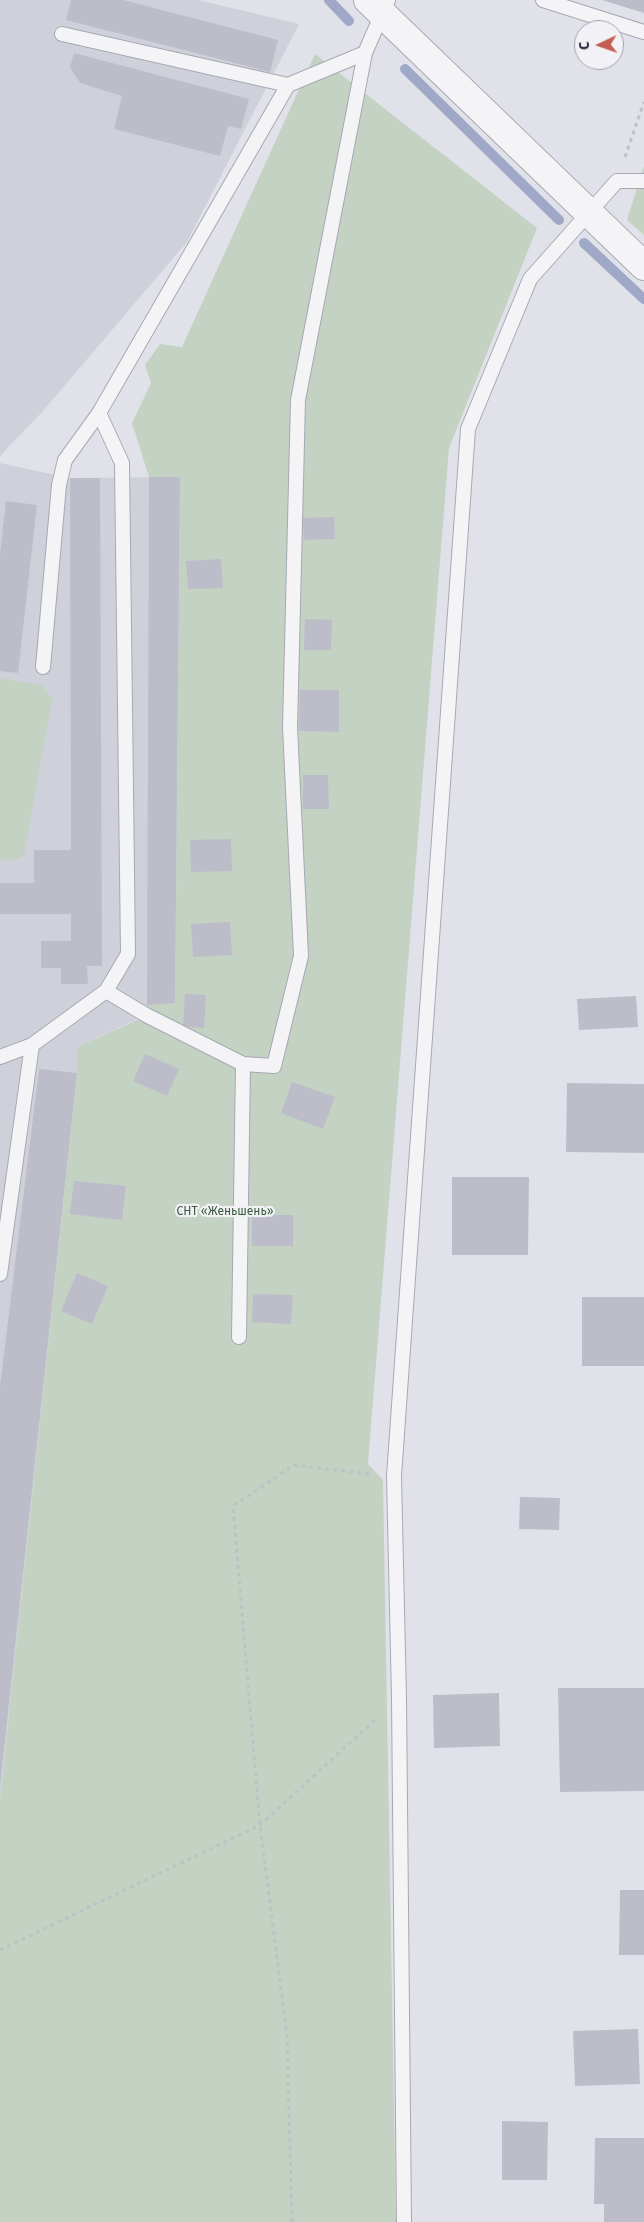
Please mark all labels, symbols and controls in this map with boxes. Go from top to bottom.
north arrow [574,20,624,70]
text: С [576,41,593,50]
park label: СНТ «Женьшень» [177,1205,273,1219]

